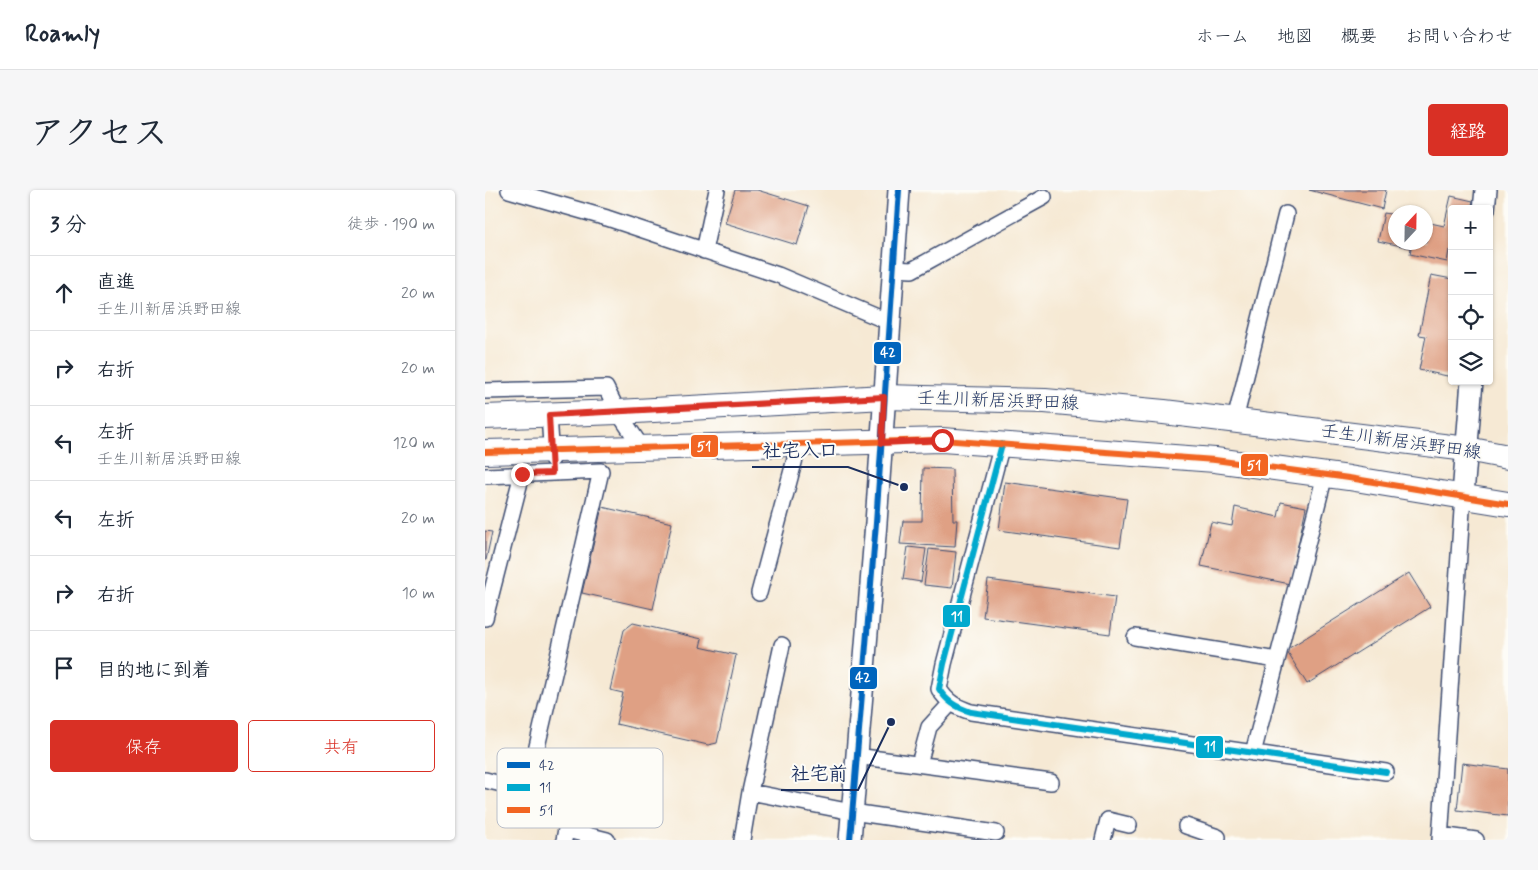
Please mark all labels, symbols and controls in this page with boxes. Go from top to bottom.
text: Roamly [25,19,100,50]
text: ホーム [1196,25,1249,49]
text: 地図 [1277,25,1313,49]
text: 概要 [1341,25,1377,49]
text: お問い合わせ [1405,25,1513,49]
button: 経路 [1428,104,1508,156]
text: アクセス [30,111,168,157]
north arrow [1388,205,1433,250]
map controls [1448,205,1493,385]
button: + [1448,205,1493,250]
text: 3 分 [50,211,86,239]
text: 徒歩 · 190 m [347,214,435,235]
button: − [1448,250,1493,295]
text: 直進 [97,270,135,295]
icon: ahead [50,279,78,307]
text: 20 m [401,283,435,304]
button: locate [1448,295,1493,340]
text: 壬生川新居浜野田線 [97,299,241,320]
button: layers [1448,340,1493,385]
line badge: 42 [873,341,902,365]
text: 42 [880,344,896,362]
icon: right [50,354,78,382]
text: 右折 [97,358,135,383]
text: 20 m [401,358,435,379]
street label: 壬生川新居浜野田線 [917,386,1079,416]
street label: 壬生川新居浜野田線 [1319,419,1483,465]
text: 左折 [97,420,135,445]
icon: left [50,429,78,457]
route start [931,429,954,452]
text: 120 m [393,433,435,454]
callout: 社宅入口 [752,433,848,467]
line badge: 51 [690,434,719,458]
text: 51 [697,438,711,456]
text: 社宅入口 [762,439,838,464]
text: 壬生川新居浜野田線 [97,449,241,470]
line badge: 51 [1240,453,1269,477]
text: 51 [1247,457,1261,475]
route end [511,463,534,486]
icon: left [50,504,78,532]
text: 左折 [97,508,135,533]
text: 20 m [401,508,435,529]
icon: right [50,579,78,607]
text: 右折 [97,583,135,608]
text: 10 m [402,583,435,604]
line badge: 11 [942,604,971,628]
text: 11 [951,608,963,626]
icon: arrive [50,654,78,682]
text: 目的地に到着 [97,658,211,683]
line badge: 42 [849,666,878,690]
text: 42 [855,669,871,687]
button: 保存 [50,720,238,772]
button: 共有 [248,720,435,772]
line badge: 11 [1195,735,1224,759]
text: 11 [1204,738,1216,756]
legend [497,748,663,828]
callout: 社宅前 [781,756,858,790]
text: 42 [539,757,555,775]
text: 社宅前 [790,762,848,787]
text: 11 [539,779,551,797]
text: 51 [539,802,553,820]

